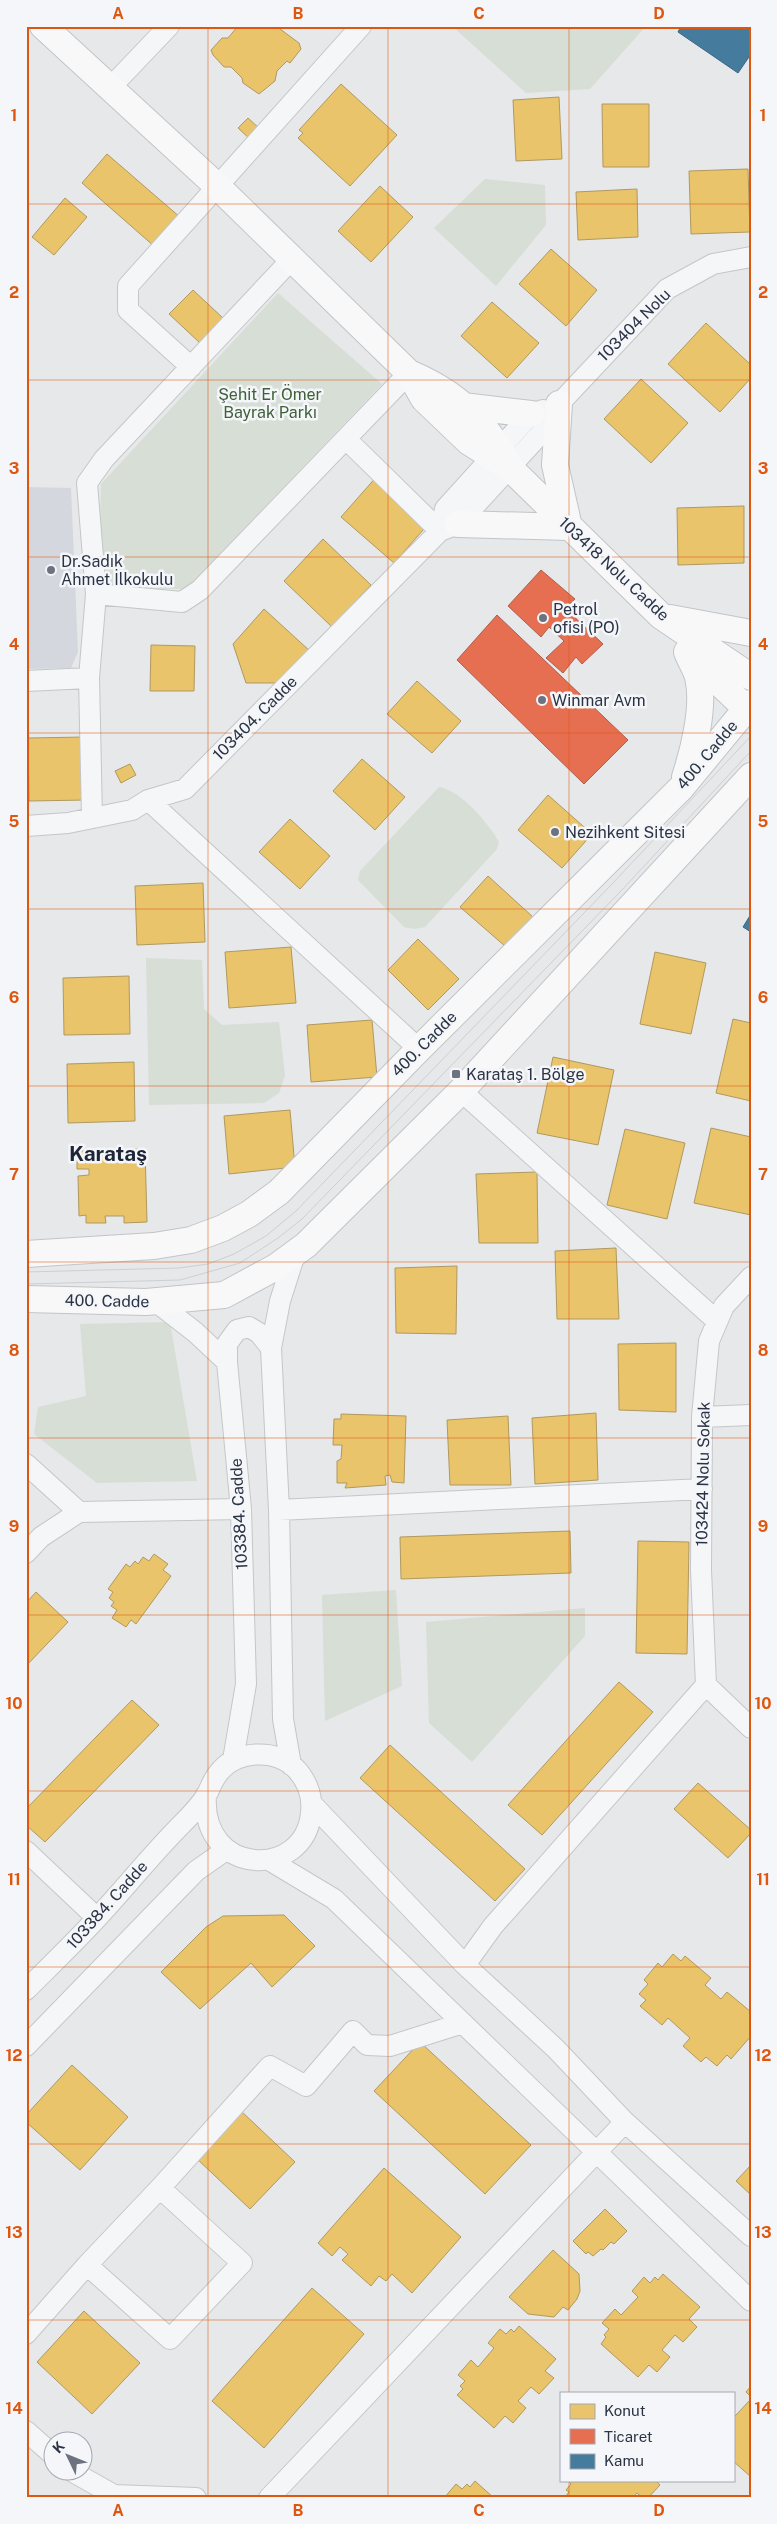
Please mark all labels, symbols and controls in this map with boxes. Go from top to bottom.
text: A [112,4,124,23]
text: B [293,4,304,23]
text: C [473,4,485,23]
text: D [653,4,665,23]
text: 1 [11,106,17,125]
text: 1 [760,106,766,125]
text: 2 [9,283,19,302]
text: 2 [758,283,768,302]
street label: 103404 Nolu [594,285,674,365]
park label: Şehit Er Ömer Bayrak Parkı [218,384,322,422]
text: 3 [9,459,19,478]
text: 3 [758,459,768,478]
street label: 103418 Nolu Cadde [555,513,673,625]
place label: Dr.Sadık Ahmet İlkokulu [61,552,173,589]
marker: Dr.Sadık Ahmet İlkokulu [45,564,57,576]
place label: Petrol ofisi (PO) [553,600,620,637]
marker: Petrol ofisi (PO) [537,612,549,624]
text: 4 [9,635,20,654]
text: 4 [758,635,769,654]
street label: 103404. Cadde [209,672,301,764]
place label: Winmar Avm [552,691,646,710]
marker: Winmar Avm [536,694,548,706]
street label: 400. Cadde [672,716,742,794]
text: 5 [9,812,20,831]
text: 5 [758,812,769,831]
place label: Nezihkent Sitesi [565,823,685,842]
marker: Nezihkent Sitesi [549,826,561,838]
text: 6 [9,988,19,1007]
text: 6 [758,988,768,1007]
street label: 400. Cadde [387,1007,461,1081]
place label: Karataş 1. Bölge [466,1065,584,1084]
marker: Karataş 1. Bölge [450,1068,462,1080]
district label: Karataş [69,1141,147,1166]
text: 7 [9,1165,19,1184]
text: 7 [758,1165,768,1184]
street label: 400. Cadde [64,1291,150,1311]
text: 8 [9,1341,20,1360]
text: 8 [758,1341,769,1360]
street label: 103424 Nolu Sokak [692,1401,714,1547]
street label: 103384. Cadde [227,1458,251,1570]
text: 9 [9,1517,19,1536]
text: 9 [758,1517,768,1536]
text: 10 [5,1694,23,1713]
text: 10 [754,1694,772,1713]
street label: 103384. Cadde [63,1857,151,1953]
text: 11 [7,1870,21,1889]
text: 11 [756,1870,770,1889]
text: 12 [5,2046,23,2065]
text: 12 [754,2046,772,2065]
text: 13 [5,2223,23,2242]
text: 13 [754,2223,772,2242]
legend [560,2392,734,2482]
text: 14 [5,2399,23,2418]
text: 14 [754,2399,772,2418]
text: Konut [604,2402,646,2419]
text: Ticaret [604,2428,653,2445]
north arrow [42,2432,92,2482]
text: K [49,2438,68,2456]
text: Kamu [604,2452,644,2469]
text: A [112,2501,124,2520]
text: B [293,2501,304,2520]
text: C [473,2501,485,2520]
text: D [653,2501,665,2520]

